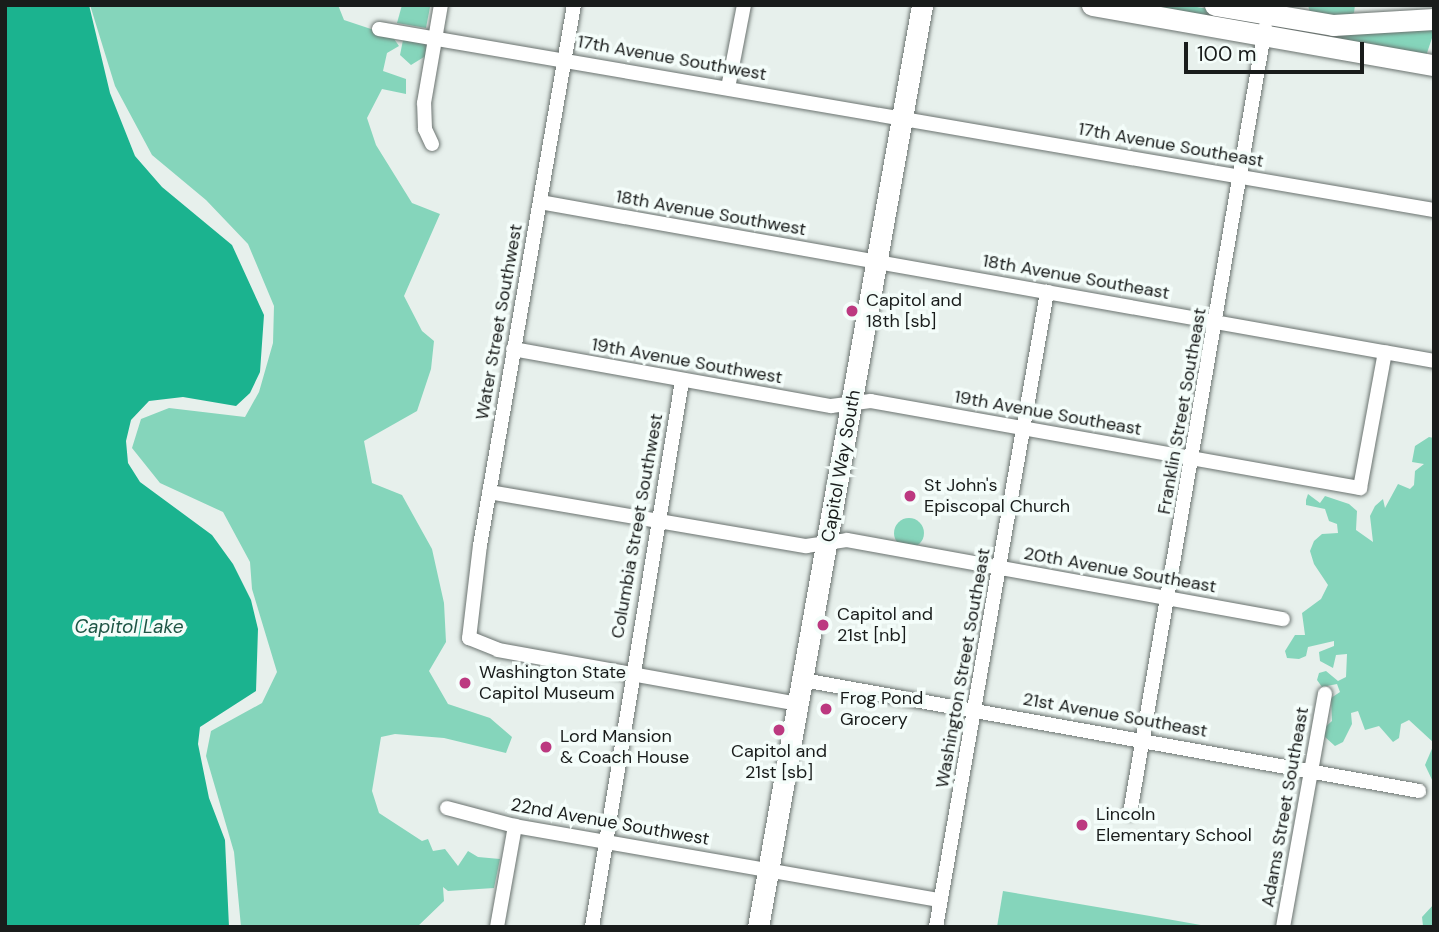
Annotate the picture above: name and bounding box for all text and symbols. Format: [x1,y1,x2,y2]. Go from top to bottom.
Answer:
scale bar [1187,28,1367,72]
street label: 17th Avenue Southwest [576,31,768,85]
text: 100 m [1197,40,1257,68]
street label: 17th Avenue Southeast [1077,118,1265,172]
street label: 18th Avenue Southwest [614,186,808,240]
street label: Water Street Southwest [471,222,527,422]
street label: 18th Avenue Southeast [981,250,1171,304]
place label: Capitol and 18th [sb] [866,290,962,332]
marker: Capitol and 18th [sb] [844,303,860,319]
street label: Franklin Street Southeast [1153,306,1211,516]
street label: 19th Avenue Southwest [590,334,784,388]
street label: 19th Avenue Southeast [953,386,1143,440]
street label: Capitol Way South [817,388,865,544]
street label: Columbia Street Southwest [607,412,667,640]
place label: St John's Episcopal Church [924,475,1070,518]
marker: St John's Episcopal Church [902,488,918,504]
street label: 20th Avenue Southeast [1022,542,1218,598]
street label: Washington Street Southeast [931,546,995,790]
place label: Capitol and 21st [nb] [837,604,933,646]
water label: Capitol Lake [74,616,184,638]
marker: Capitol and 21st [nb] [815,617,831,633]
place label: Washington State Capitol Museum [479,662,626,704]
marker: Washington State Capitol Museum [457,675,473,691]
place label: Frog Pond Grocery [840,688,923,730]
street label: 21st Avenue Southeast [1021,688,1209,742]
marker: Frog Pond Grocery [818,701,834,717]
street label: Adams Street Southeast [1257,705,1313,909]
marker: Capitol and 21st [sb] [771,722,787,738]
place label: Lord Mansion & Coach House [560,726,689,768]
marker: Lord Mansion & Coach House [538,739,554,755]
place label: Capitol and 21st [sb] [731,741,827,784]
street label: 22nd Avenue Southwest [509,794,711,850]
place label: Lincoln Elementary School [1096,804,1252,846]
marker: Lincoln Elementary School [1074,817,1090,833]

